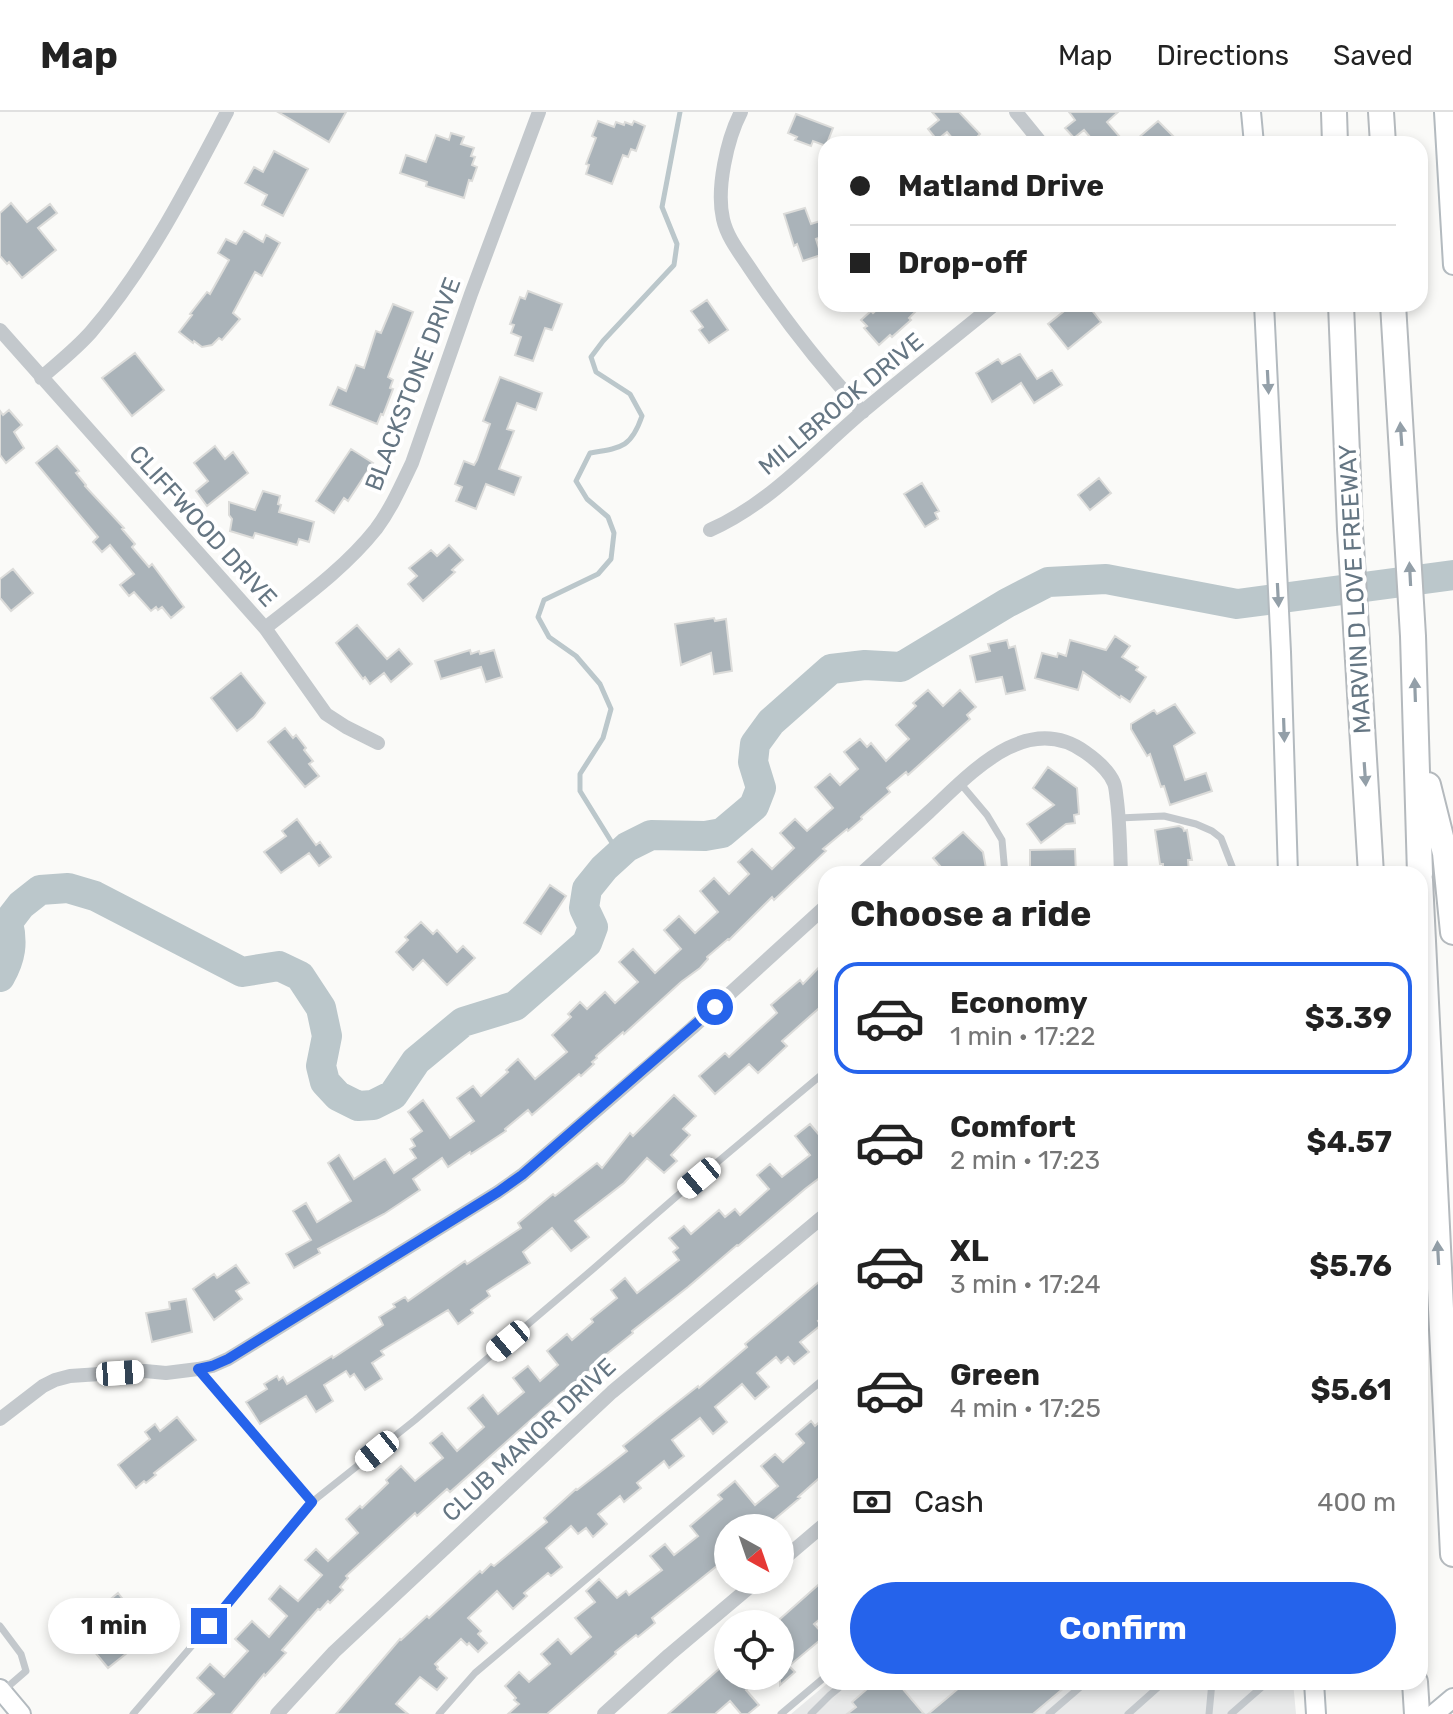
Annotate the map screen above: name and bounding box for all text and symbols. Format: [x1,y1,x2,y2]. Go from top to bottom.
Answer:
text: Map [40,32,118,78]
text: Map [1058,39,1112,72]
text: Directions [1156,39,1289,72]
text: Saved [1333,39,1413,72]
text: Matland Drive [898,168,1104,204]
text: Drop-off [898,245,1027,281]
street label: BLACKSTONE DRIVE [359,273,467,495]
street label: MILLBROOK DRIVE [753,327,929,481]
one-way arrow [1261,370,1274,395]
one-way arrow [1394,421,1407,446]
street label: CLIFFWOOD DRIVE [123,440,283,612]
street label: MARVIN D LOVE FREEWAY [1333,443,1377,735]
one-way arrow [1403,561,1416,586]
one-way arrow [1272,583,1285,608]
one-way arrow [1409,677,1422,702]
one-way arrow [1277,718,1290,743]
one-way arrow [1359,762,1372,787]
text: Choose a ride [850,892,1091,935]
icon: car [854,982,926,1054]
text: Economy [950,985,1088,1021]
route start [697,989,733,1025]
text: $3.39 [1305,1000,1392,1036]
text: 1 min · 17:22 [950,1021,1096,1052]
icon: car [854,1106,926,1178]
text: Comfort [950,1109,1076,1145]
text: $4.57 [1307,1124,1392,1160]
text: 2 min · 17:23 [950,1145,1100,1176]
car [673,1153,725,1203]
icon: car [854,1230,926,1302]
text: XL [950,1233,989,1269]
one-way arrow [1431,1240,1444,1265]
text: $5.76 [1309,1248,1392,1284]
text: 3 min · 17:24 [950,1269,1101,1300]
car [482,1316,534,1366]
street label: CLUB MANOR DRIVE [437,1353,621,1527]
icon: car [854,1354,926,1426]
text: Green [950,1357,1040,1393]
car [95,1359,145,1387]
text: $5.61 [1311,1372,1392,1408]
text: 4 min · 17:25 [950,1393,1101,1424]
car [351,1427,403,1475]
icon: cash [850,1480,894,1524]
text: Cash [914,1484,984,1520]
text: 400 m [1317,1487,1396,1518]
north arrow [714,1514,794,1594]
map controls [714,1514,794,1690]
button: Confirm [850,1582,1396,1674]
callout: 1 min [49,1598,181,1654]
route end [191,1608,227,1644]
text: 1 min [81,1610,147,1641]
button: locate [714,1610,794,1690]

